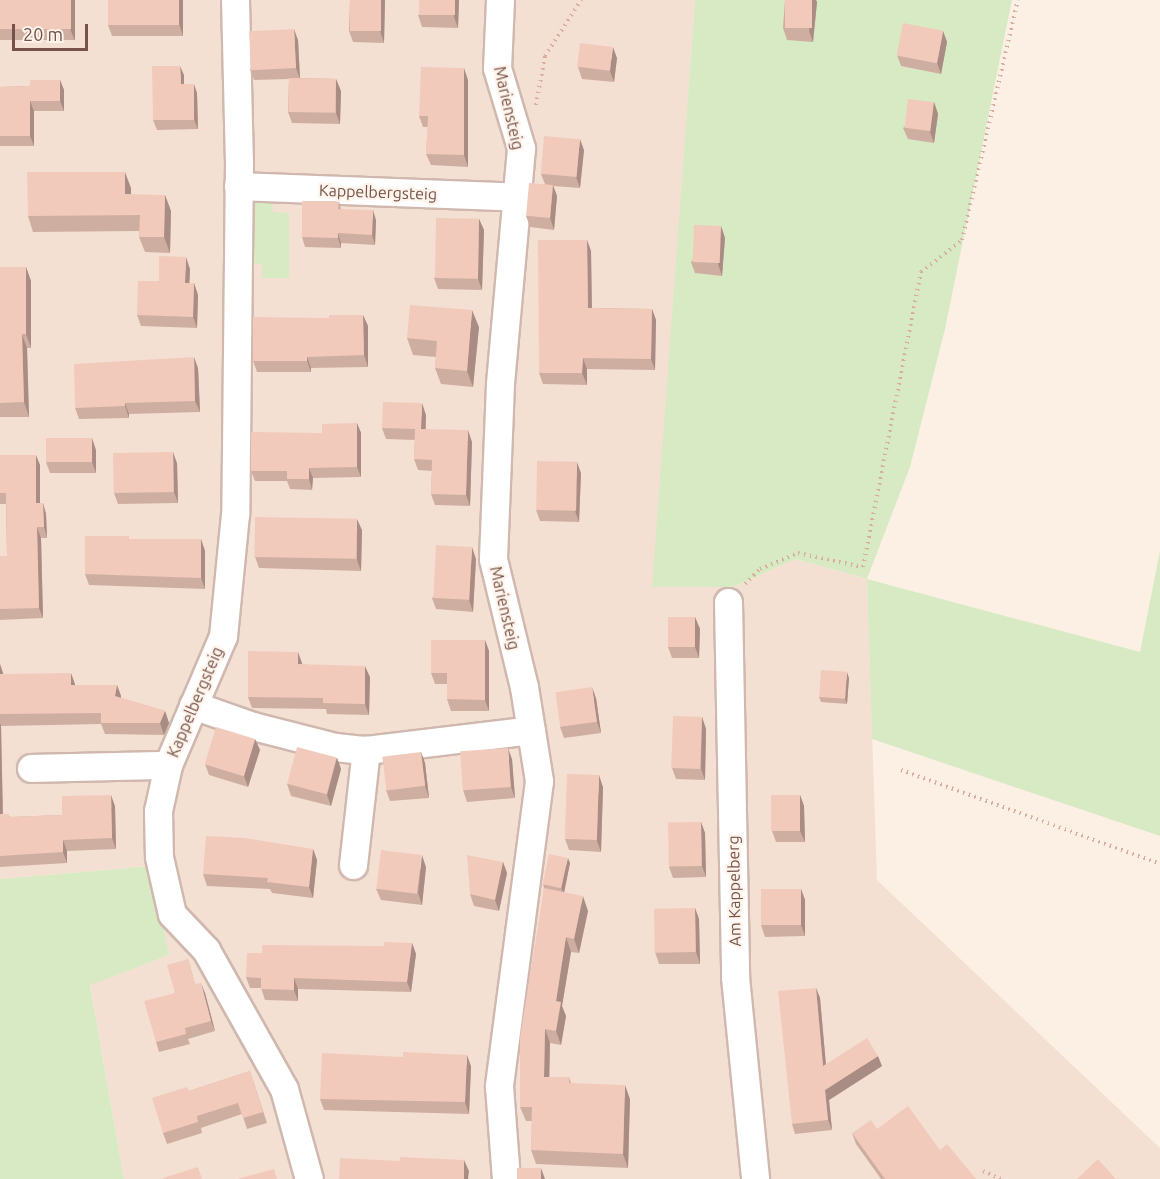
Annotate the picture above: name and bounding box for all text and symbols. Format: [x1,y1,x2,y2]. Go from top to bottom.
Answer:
scale bar [15,12,92,50]
text: 20 m [23,24,63,44]
street label: Mariensteig [490,64,528,152]
street label: Kappelbergsteig [319,180,437,204]
street label: Mariensteig [486,564,524,652]
street label: Kappelbergsteig [163,644,227,760]
street label: Am Kappelberg [723,835,745,947]

